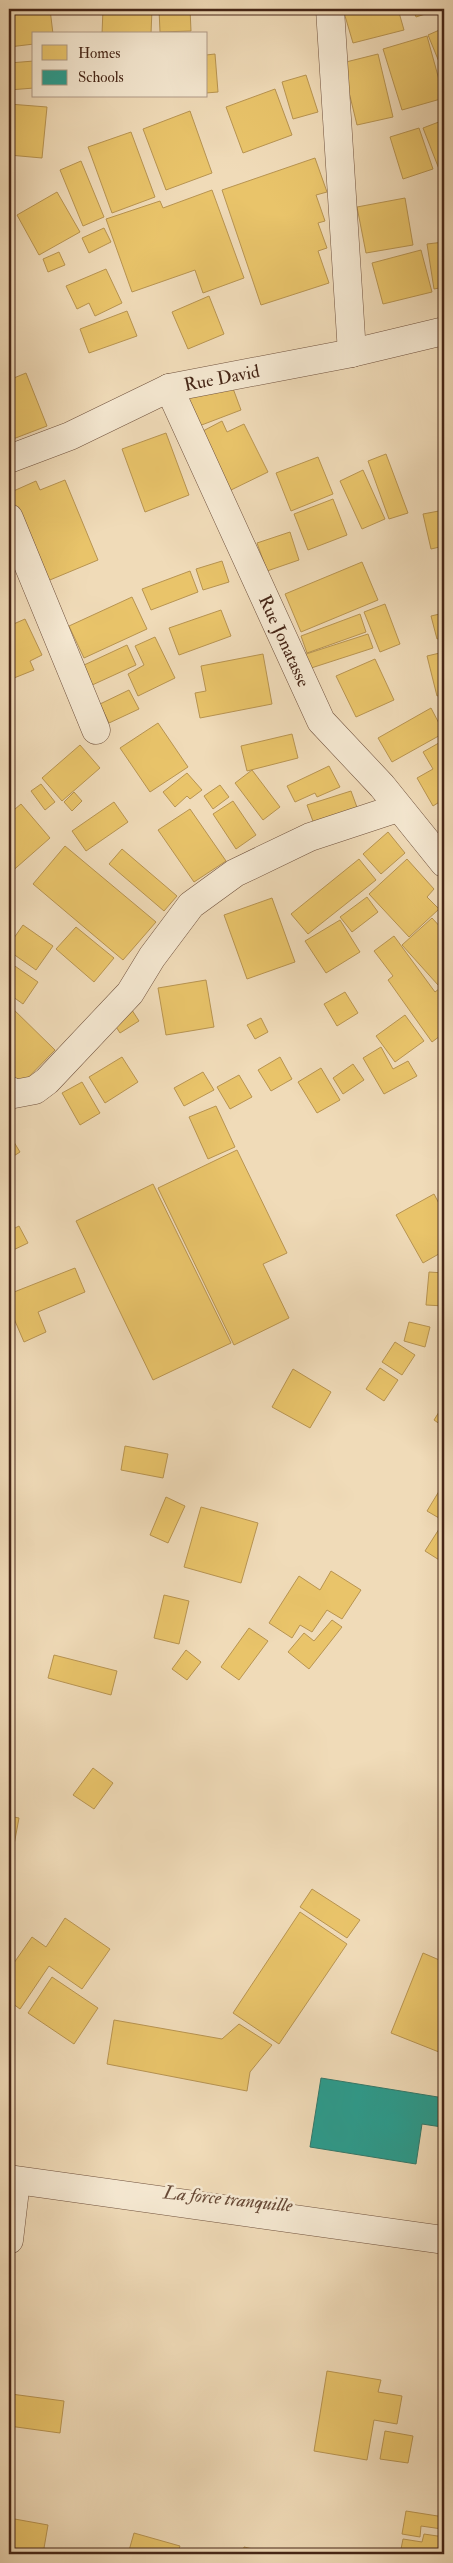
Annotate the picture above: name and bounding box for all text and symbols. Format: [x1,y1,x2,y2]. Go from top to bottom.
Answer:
legend [32,32,208,98]
text: Homes [78,44,120,63]
text: Schools [78,68,124,87]
street label: Rue David [182,360,262,397]
street label: Rue Jonatasse [253,591,315,691]
water label: La force tranquille [161,2180,294,2218]

